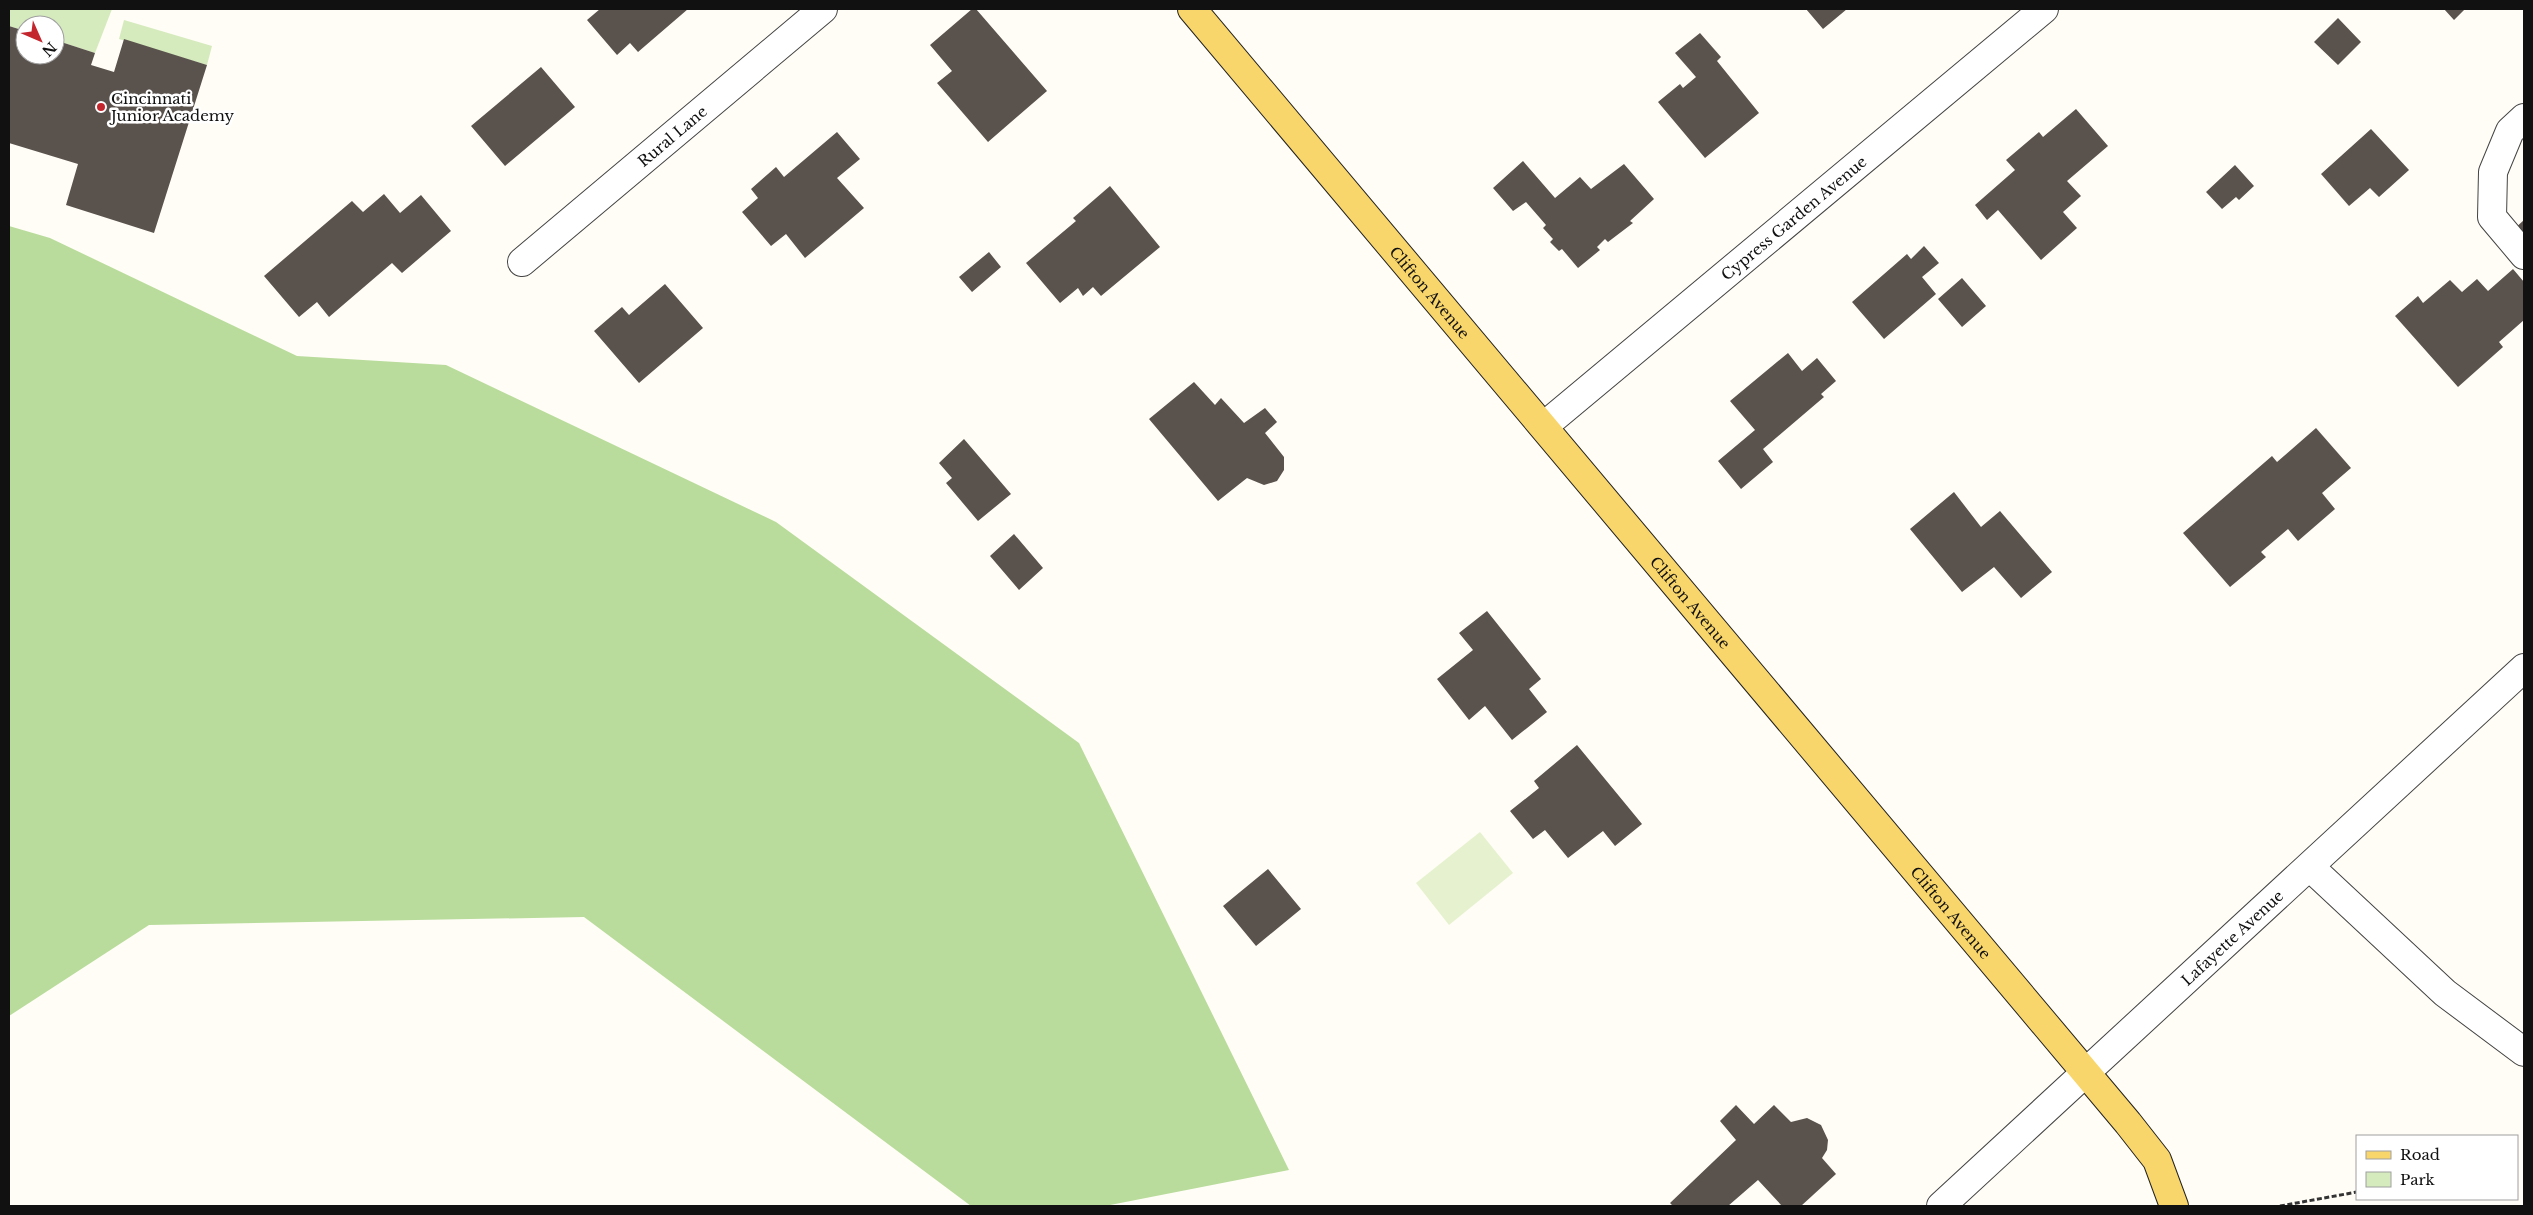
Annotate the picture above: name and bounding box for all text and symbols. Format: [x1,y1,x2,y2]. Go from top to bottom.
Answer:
north arrow [15,15,65,65]
text: N [38,38,60,60]
place label: Cincinnati Junior Academy [109,89,235,125]
marker: Cincinnati Junior Academy [95,101,107,113]
street label: Rural Lane [633,101,711,170]
street label: Cypress Garden Avenue [1717,152,1870,284]
street label: Clifton Avenue [1386,242,1474,342]
street label: Clifton Avenue [1646,552,1735,652]
street label: Clifton Avenue [1907,862,1995,963]
street label: Lafayette Avenue [2177,886,2287,989]
legend [2356,1135,2518,1200]
text: Road [2400,1145,2440,1164]
text: Park [2400,1170,2436,1189]

